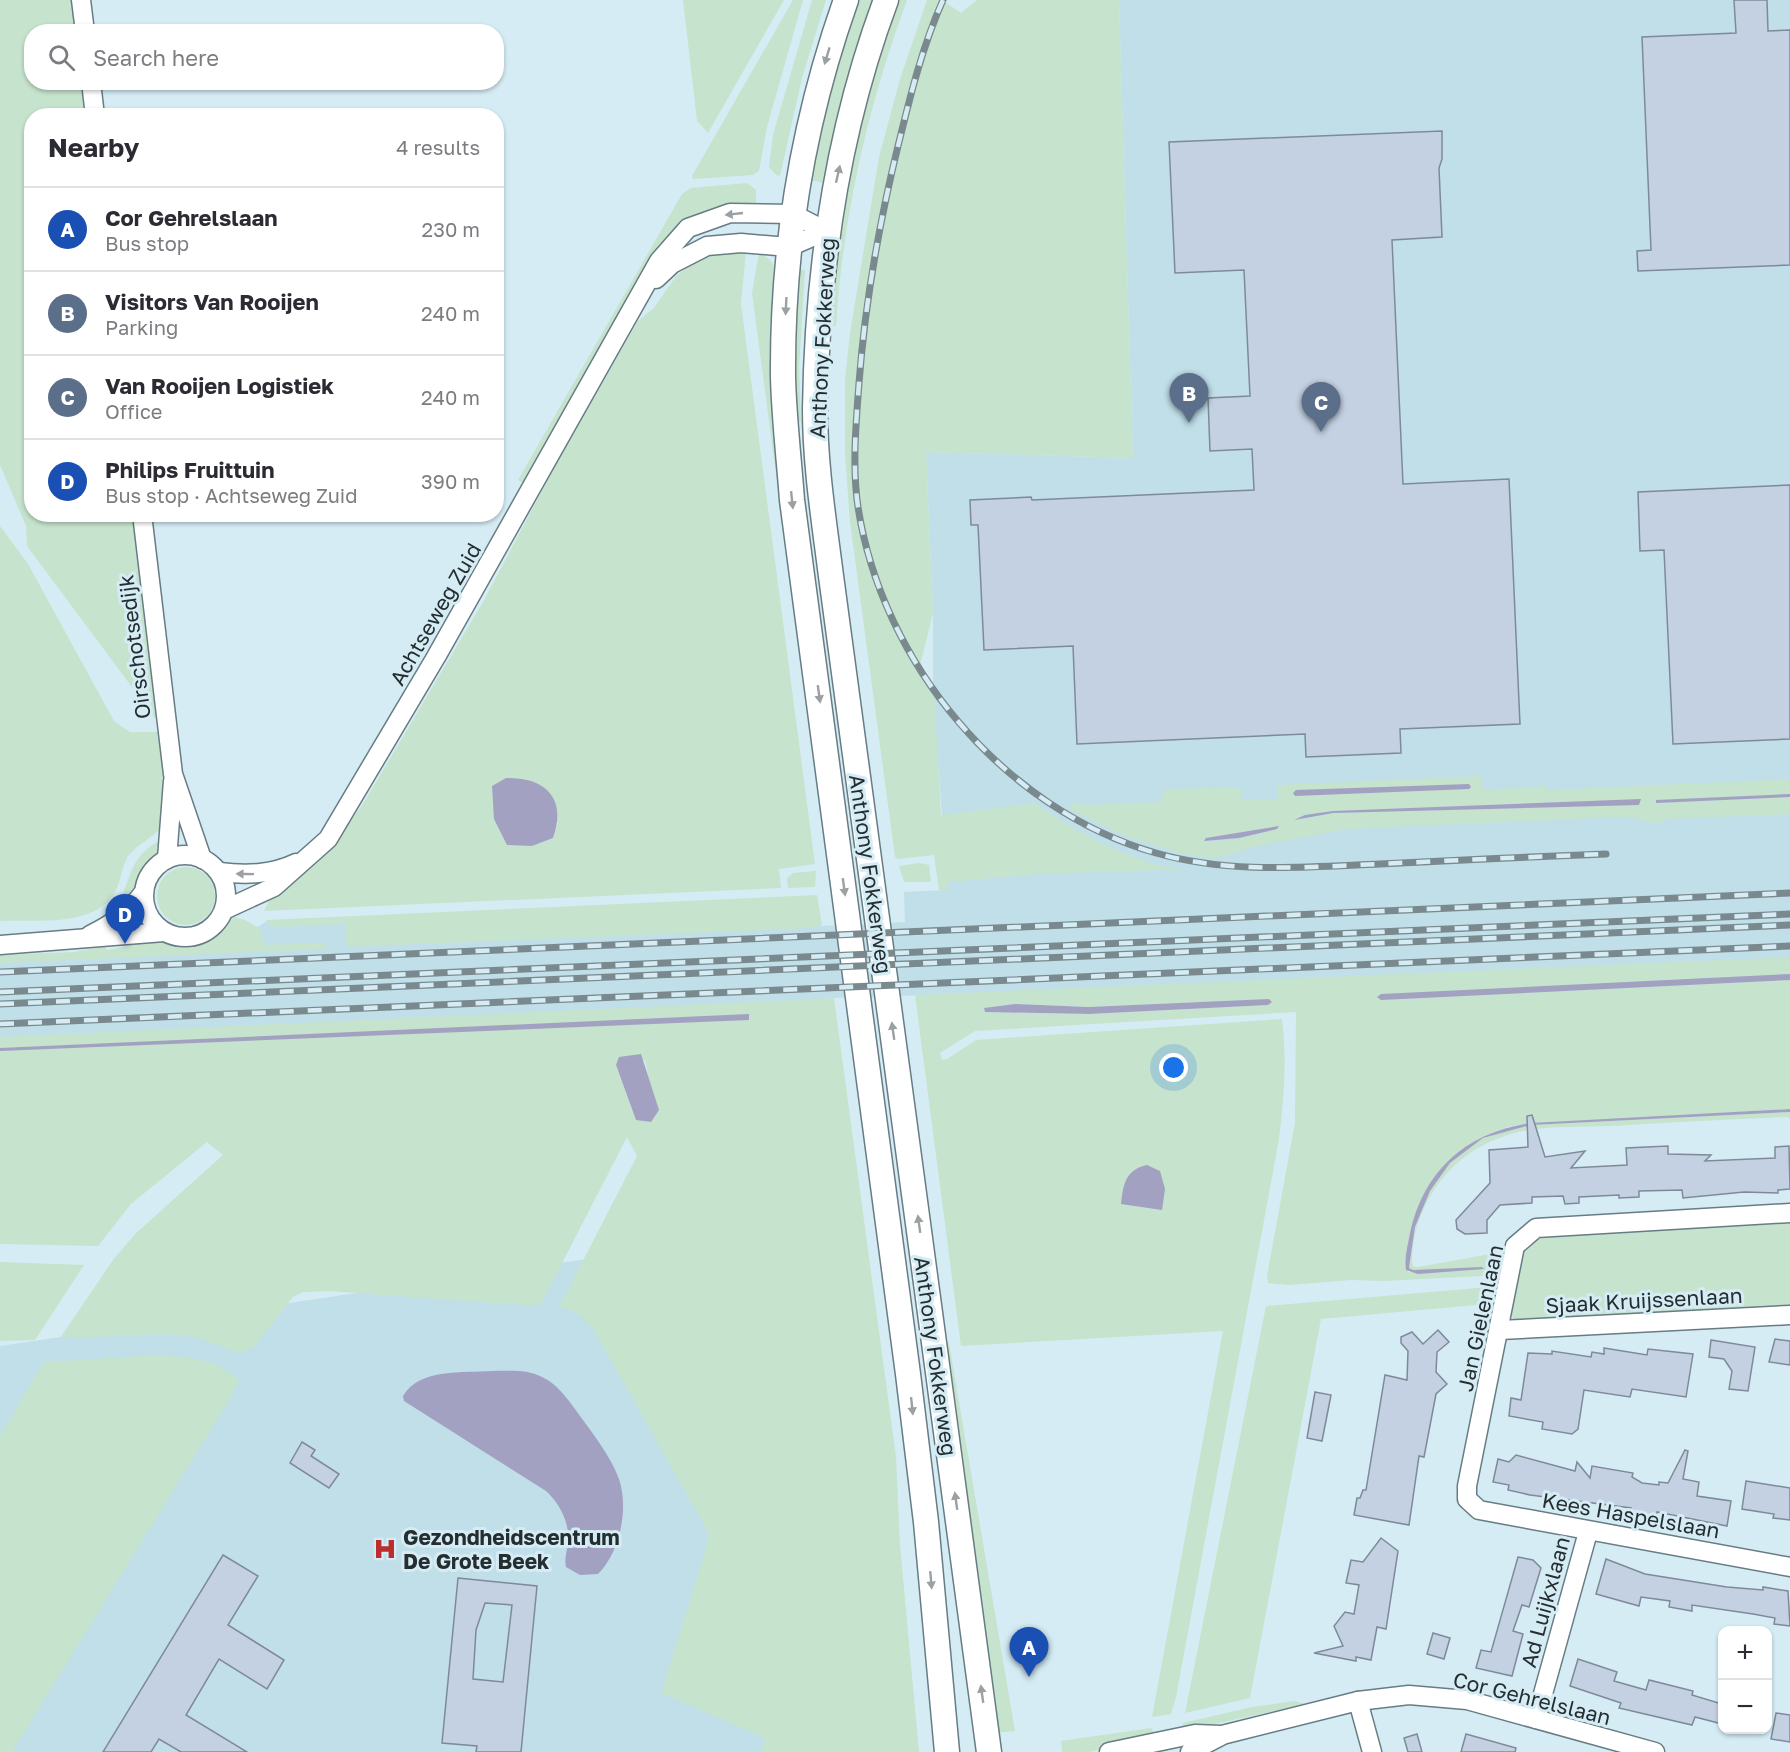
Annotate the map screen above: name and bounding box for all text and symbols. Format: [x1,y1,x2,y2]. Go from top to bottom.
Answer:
search box [24,24,504,90]
icon: search [45,41,78,74]
text: Search here [93,44,219,71]
one-way arrow [822,47,831,65]
text: Nearby [48,132,139,163]
text: 4 results [396,135,480,159]
one-way arrow [833,165,843,183]
text: Cor Gehrelslaan [105,204,277,231]
one-way arrow [725,209,744,219]
text: A [60,217,75,241]
text: 230 m [422,217,480,241]
text: Bus stop [105,231,189,255]
street label: Anthony Fokkerweg [804,237,840,439]
text: Visitors Van Rooijen [105,288,319,315]
one-way arrow [782,296,791,315]
text: B [60,301,75,325]
text: 240 m [421,301,480,325]
text: Parking [105,315,178,339]
text: Van Rooijen Logistiek [105,372,334,399]
pin: B [1170,374,1208,423]
pin: C [1302,382,1340,432]
text: C [60,385,75,409]
text: 240 m [421,385,480,409]
text: Office [105,399,162,423]
text: Philips Fruittuin [105,456,274,483]
text: D [60,469,75,493]
text: 390 m [421,469,480,493]
text: Bus stop · Achtseweg Zuid [105,483,357,507]
one-way arrow [788,491,797,510]
street label: Achtseweg Zuid [384,538,486,690]
street label: Oirschotsedijk [112,573,156,721]
one-way arrow [814,684,823,703]
street label: Anthony Fokkerweg [844,773,898,975]
one-way arrow [236,869,255,879]
one-way arrow [840,878,849,897]
pin: D [106,894,144,944]
one-way arrow [888,1021,898,1040]
your location [1159,1053,1188,1082]
one-way arrow [914,1215,924,1234]
street label: Jan Gielenlaan [1452,1242,1508,1394]
street label: Anthony Fokkerweg [909,1255,963,1457]
street label: Sjaak Kruijssenlaan [1545,1282,1743,1318]
one-way arrow [907,1396,917,1415]
street label: Kees Haspelslaan [1540,1487,1722,1543]
one-way arrow [951,1491,960,1510]
place label: Gezondheidscentrum De Grote Beek [403,1524,620,1574]
street label: Ad Luijkxlaan [1515,1534,1575,1670]
hospital icon: Gezondheidscentrum De Grote Beek [372,1536,398,1562]
one-way arrow [926,1571,936,1590]
map controls [1718,1626,1772,1734]
button: + [1718,1626,1772,1680]
pin: A [1010,1628,1048,1677]
street label: Cor Gehrelslaan [1450,1666,1614,1730]
button: − [1718,1680,1772,1734]
one-way arrow [977,1684,986,1703]

